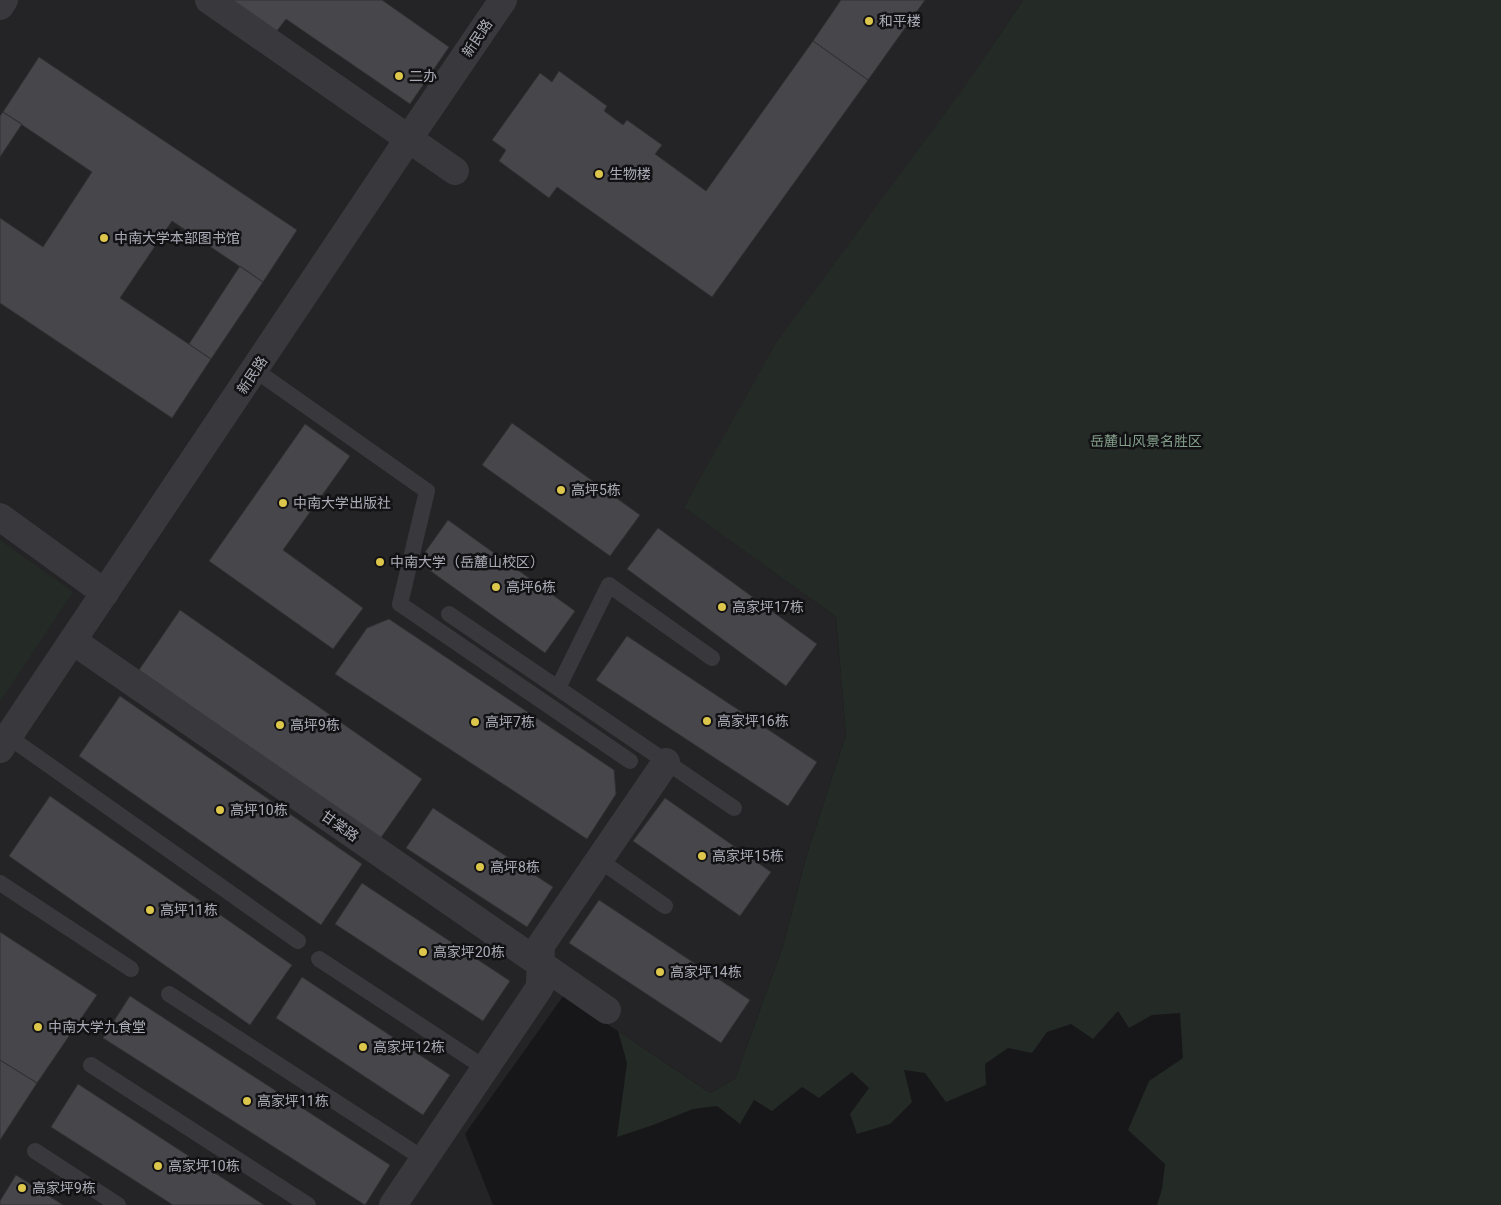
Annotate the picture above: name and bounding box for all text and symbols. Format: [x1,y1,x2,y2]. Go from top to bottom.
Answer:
place label: 和平楼 [879,13,921,29]
marker: 和平楼 [863,15,875,27]
street label: 新民路 [459,16,495,60]
place label: 二办 [409,68,437,84]
marker: 二办 [393,70,405,82]
place label: 生物楼 [609,166,651,182]
marker: 生物楼 [593,168,605,180]
place label: 中南大学本部图书馆 [114,230,240,246]
marker: 中南大学本部图书馆 [98,232,110,244]
street label: 新民路 [234,353,270,397]
park label: 岳麓山风景名胜区 [1090,433,1202,449]
place label: 高坪5栋 [571,482,621,498]
marker: 高坪5栋 [555,484,567,496]
place label: 中南大学出版社 [293,495,391,511]
marker: 中南大学出版社 [277,497,289,509]
place label: 中南大学（岳麓山校区） [390,554,544,570]
marker: 中南大学（岳麓山校区） [374,556,386,568]
place label: 高坪6栋 [506,579,556,595]
marker: 高坪6栋 [490,581,502,593]
place label: 高家坪17栋 [732,599,804,615]
marker: 高家坪17栋 [716,601,728,613]
place label: 高家坪16栋 [717,713,789,729]
place label: 高坪7栋 [485,714,535,730]
marker: 高家坪16栋 [701,715,713,727]
marker: 高坪7栋 [469,716,481,728]
place label: 高坪9栋 [290,717,340,733]
marker: 高坪9栋 [274,719,286,731]
place label: 高坪10栋 [230,802,288,818]
marker: 高坪10栋 [214,804,226,816]
street label: 甘棠路 [318,807,362,845]
place label: 高家坪15栋 [712,848,784,864]
marker: 高家坪15栋 [696,850,708,862]
place label: 高坪8栋 [490,859,540,875]
marker: 高坪8栋 [474,861,486,873]
place label: 高坪11栋 [160,902,218,918]
marker: 高坪11栋 [144,904,156,916]
place label: 高家坪20栋 [433,944,505,960]
marker: 高家坪20栋 [417,946,429,958]
place label: 高家坪14栋 [670,964,742,980]
marker: 高家坪14栋 [654,966,666,978]
place label: 中南大学九食堂 [48,1019,146,1035]
marker: 中南大学九食堂 [32,1021,44,1033]
place label: 高家坪12栋 [373,1039,445,1055]
marker: 高家坪12栋 [357,1041,369,1053]
place label: 高家坪11栋 [257,1093,329,1109]
marker: 高家坪11栋 [241,1095,253,1107]
place label: 高家坪10栋 [168,1158,240,1174]
marker: 高家坪10栋 [152,1160,164,1172]
place label: 高家坪9栋 [32,1180,96,1196]
marker: 高家坪9栋 [16,1182,28,1194]

